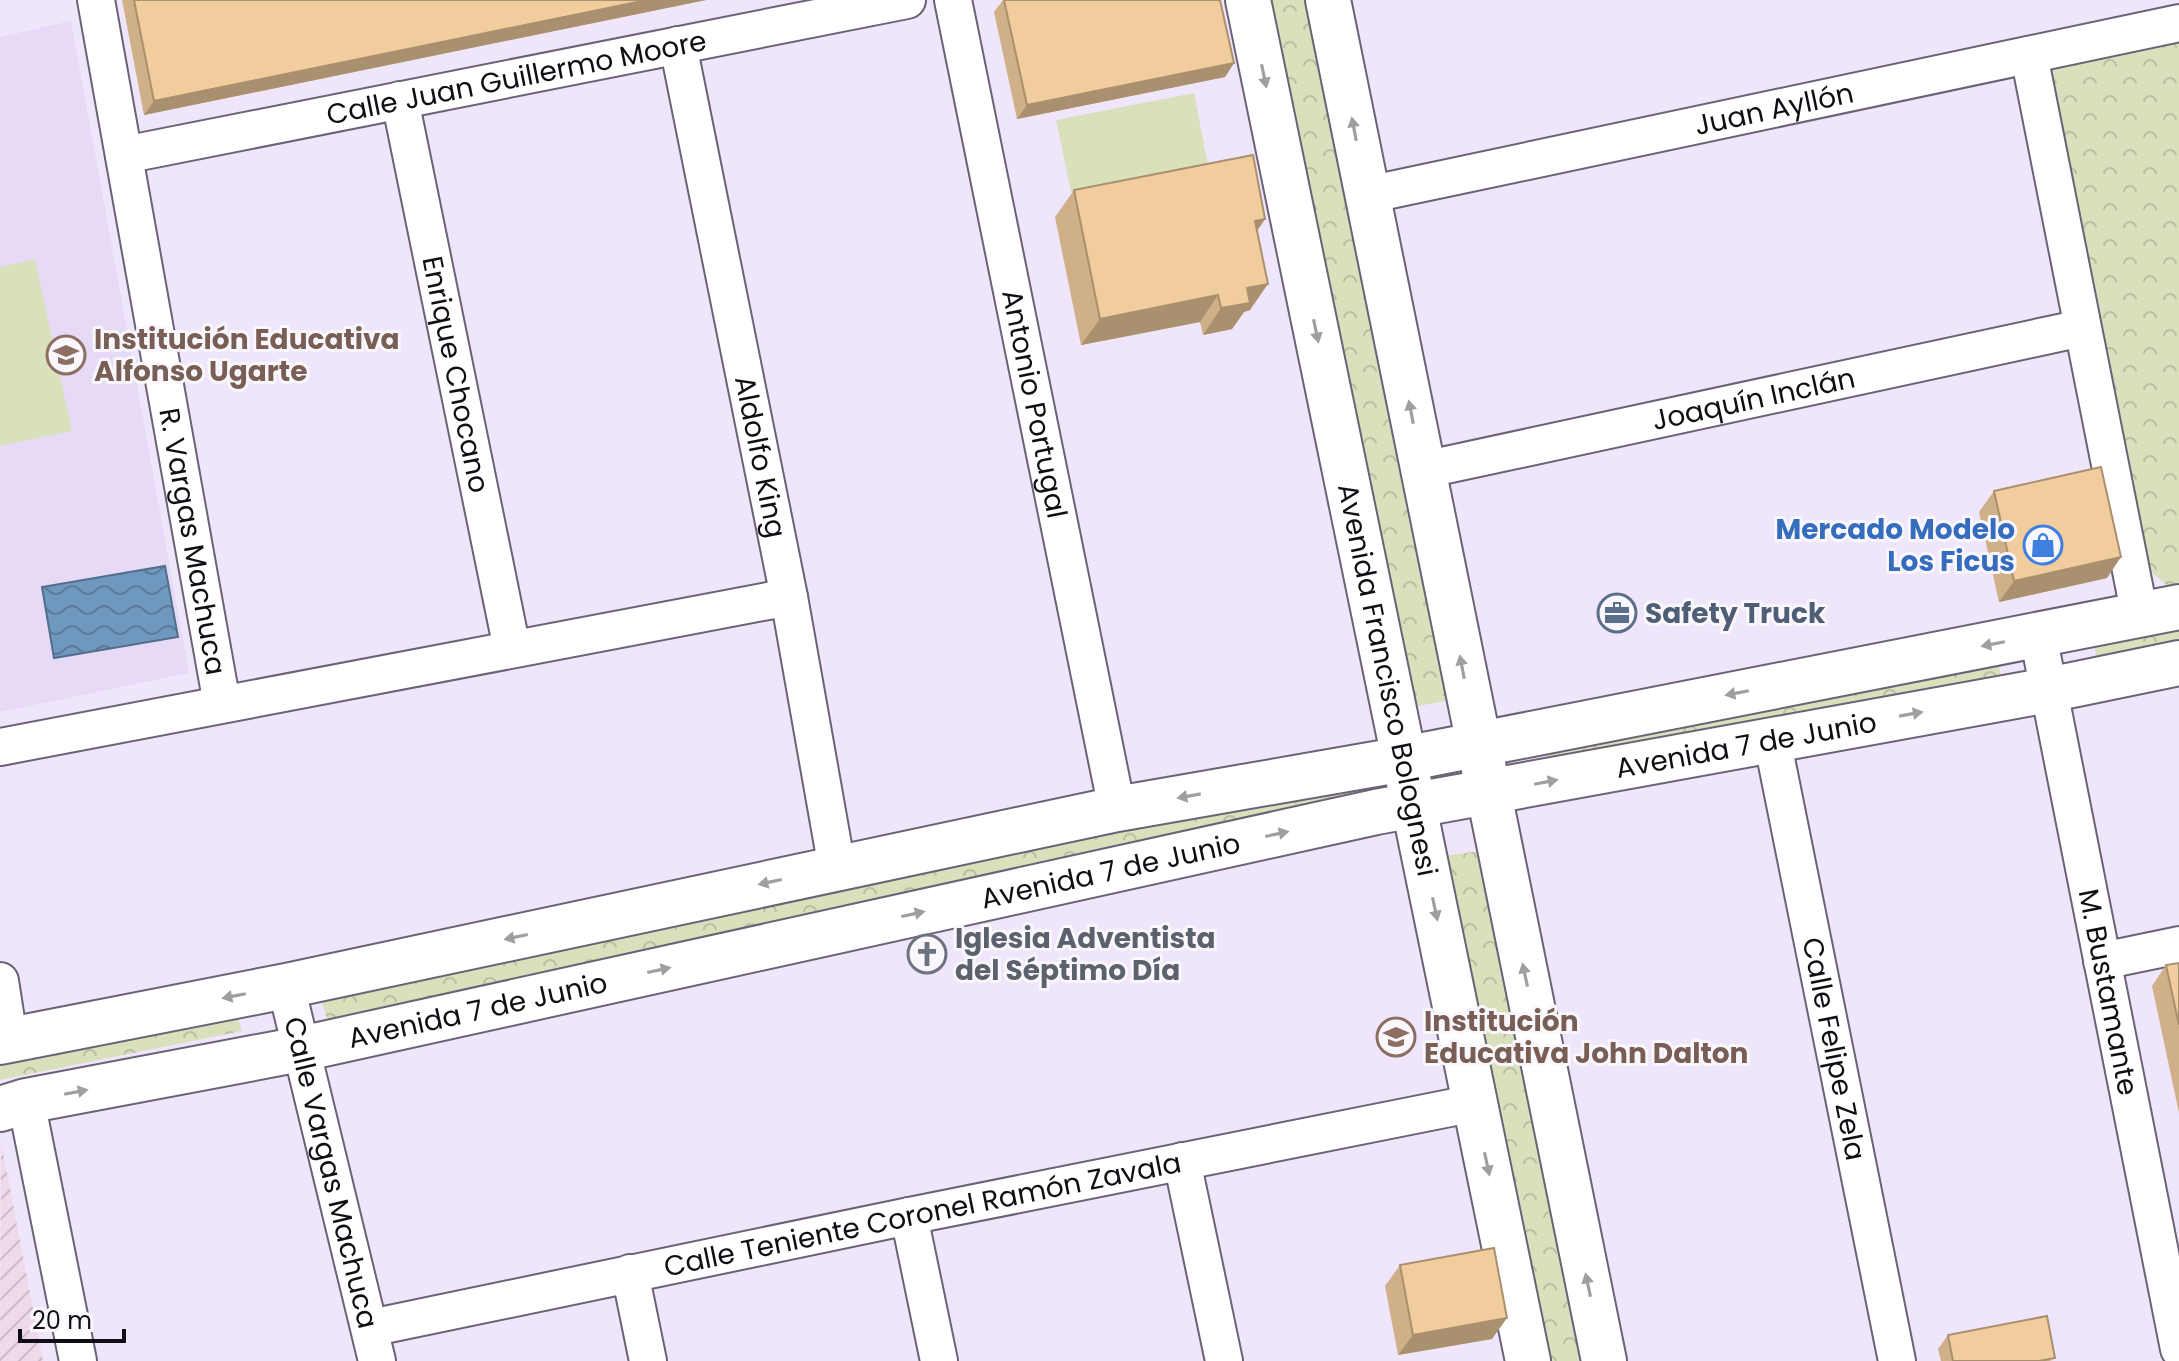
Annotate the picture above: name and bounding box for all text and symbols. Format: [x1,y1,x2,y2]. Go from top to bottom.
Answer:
street label: Calle Juan Guillermo Moore [323,21,710,134]
one-way arrow [1258,64,1271,89]
street label: Juan Ayllón [1691,73,1857,145]
one-way arrow [1347,117,1360,142]
street label: Enrique Chocano [412,253,499,496]
street label: Antonio Portugal [992,286,1077,522]
one-way arrow [1310,319,1323,344]
place label: Institución Educativa Alfonso Ugarte [94,320,400,391]
school or university icon: Institución Educativa Alfonso Ugarte [45,334,87,376]
street label: Joaquín Inclán [1649,358,1859,440]
street label: Aldolfo King [725,372,796,541]
one-way arrow [1404,399,1417,424]
street label: R. Vargas Machuca [149,405,235,678]
street label: Avenida Francisco Bolognesi [1328,480,1447,880]
place label: Mercado Modelo Los Ficus [1775,510,2015,581]
shop icon: Mercado Modelo Los Ficus [2022,524,2064,566]
office icon: Safety Truck [1596,592,1638,634]
place label: Safety Truck [1645,594,1826,633]
one-way arrow [1980,638,2005,651]
one-way arrow [1456,654,1468,679]
one-way arrow [1725,688,1750,700]
street label: Avenida 7 de Junio [1613,703,1880,788]
one-way arrow [1899,707,1924,720]
one-way arrow [1533,776,1558,788]
one-way arrow [1176,791,1201,803]
street label: Avenida 7 de Junio [977,824,1244,919]
one-way arrow [1264,827,1289,840]
one-way arrow [757,876,782,889]
street label: M. Bustamante [2069,886,2147,1099]
one-way arrow [1429,897,1442,922]
one-way arrow [901,907,926,920]
place label: Iglesia Adventista del Séptimo Día [955,919,1216,990]
one-way arrow [503,931,528,944]
church icon: Iglesia Adventista del Séptimo Día [906,933,948,975]
street label: Calle Felipe Zela [1792,934,1875,1164]
one-way arrow [1518,962,1531,987]
street label: Avenida 7 de Junio [345,963,611,1058]
one-way arrow [647,963,672,976]
one-way arrow [221,990,246,1002]
place label: Institución Educativa John Dalton [1424,1002,1749,1073]
street label: Calle Vargas Machuca [274,1013,387,1332]
school or university icon: Institución Educativa John Dalton [1375,1016,1417,1058]
one-way arrow [64,1085,89,1097]
street label: Calle Teniente Coronel Ramón Zavala [660,1143,1185,1286]
one-way arrow [1481,1152,1494,1177]
one-way arrow [1581,1272,1594,1297]
scale bar [20,1293,124,1343]
text: 20 m [32,1304,92,1337]

